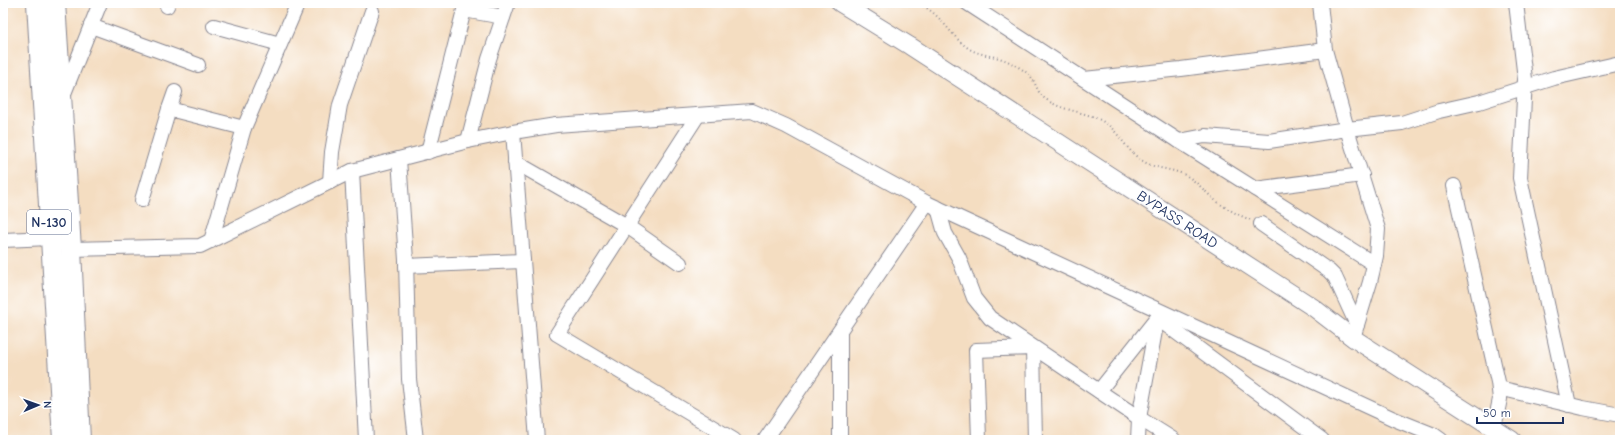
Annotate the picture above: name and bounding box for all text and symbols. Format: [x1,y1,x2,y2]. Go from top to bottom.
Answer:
street label: BYPASS ROAD [1134,187,1221,252]
road number: N-130 [27,210,71,234]
north arrow [18,385,58,425]
scale bar [1477,399,1563,425]
text: N [41,401,54,408]
text: 50 m [1483,406,1511,420]

